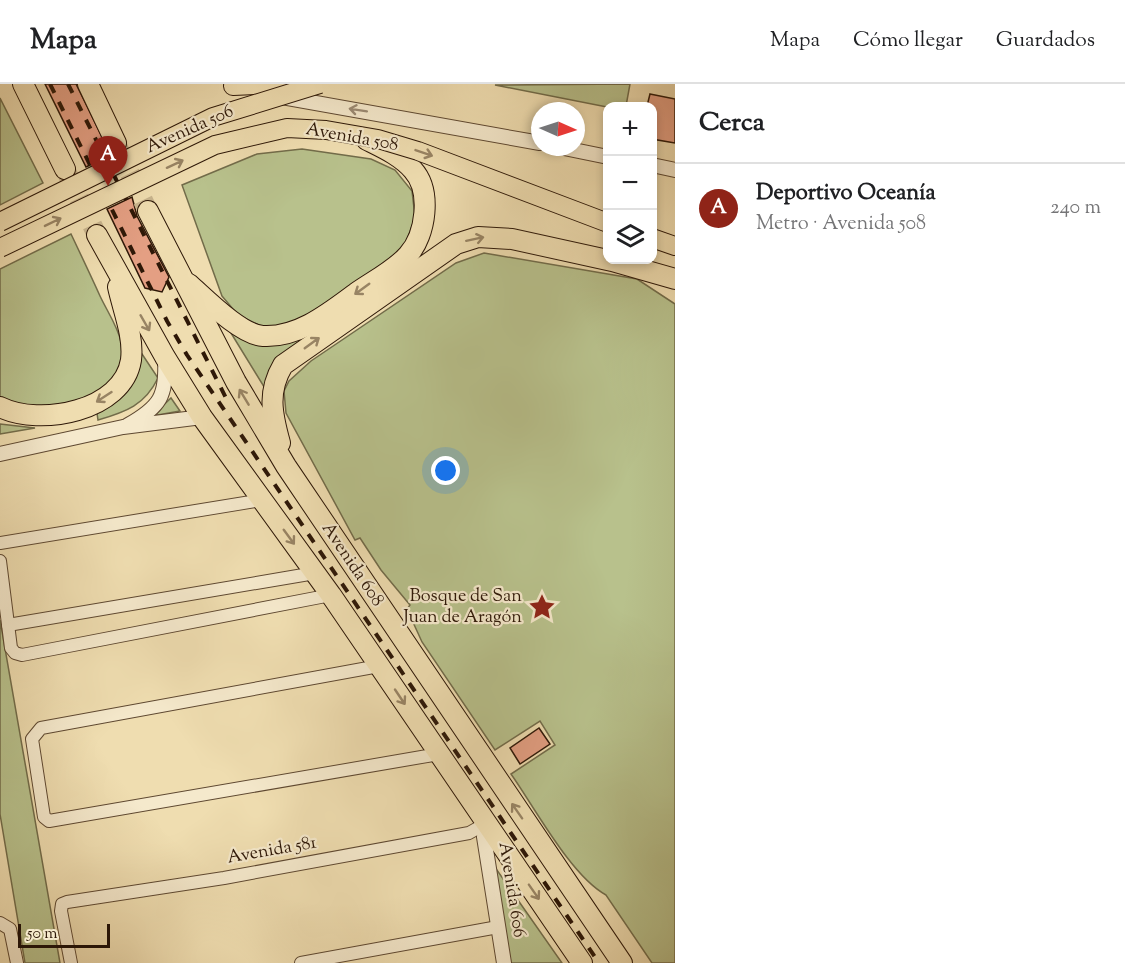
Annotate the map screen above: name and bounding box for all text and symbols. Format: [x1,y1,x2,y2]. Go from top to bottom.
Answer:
text: Mapa [30,21,97,61]
text: Mapa [770,26,820,56]
text: Cómo llegar [853,26,963,56]
text: Guardados [996,26,1095,56]
street label: Avenida 506 [142,99,238,161]
north arrow [531,102,585,156]
map controls [603,102,657,264]
button: + [603,102,657,156]
one-way arrow [349,105,369,116]
text: Cerca [699,105,765,142]
street label: Avenida 508 [304,117,400,159]
pin: A [88,136,128,186]
one-way arrow [414,148,432,159]
button: − [603,156,657,210]
one-way arrow [165,158,183,170]
text: Deportivo Oceanía [756,178,936,210]
text: A [710,194,727,223]
text: 240 m [1050,194,1101,223]
button: layers [603,210,657,264]
text: Metro · Avenida 508 [756,210,926,239]
one-way arrow [43,216,61,228]
one-way arrow [465,233,485,244]
one-way arrow [354,283,370,295]
one-way arrow [140,313,151,331]
one-way arrow [304,337,320,350]
one-way arrow [238,389,250,406]
one-way arrow [96,391,113,404]
your location [431,456,460,485]
street label: Avenida 608 [314,518,390,612]
one-way arrow [283,528,295,544]
place label: Bosque de San Juan de Aragón [402,584,522,631]
place icon: Bosque de San Juan de Aragón [527,592,557,622]
one-way arrow [394,688,406,704]
one-way arrow [511,803,523,820]
street label: Avenida 581 [225,830,319,872]
street label: Avenida 606 [491,840,531,940]
one-way arrow [528,884,540,900]
scale bar [18,921,110,948]
text: 50 m [27,923,58,946]

